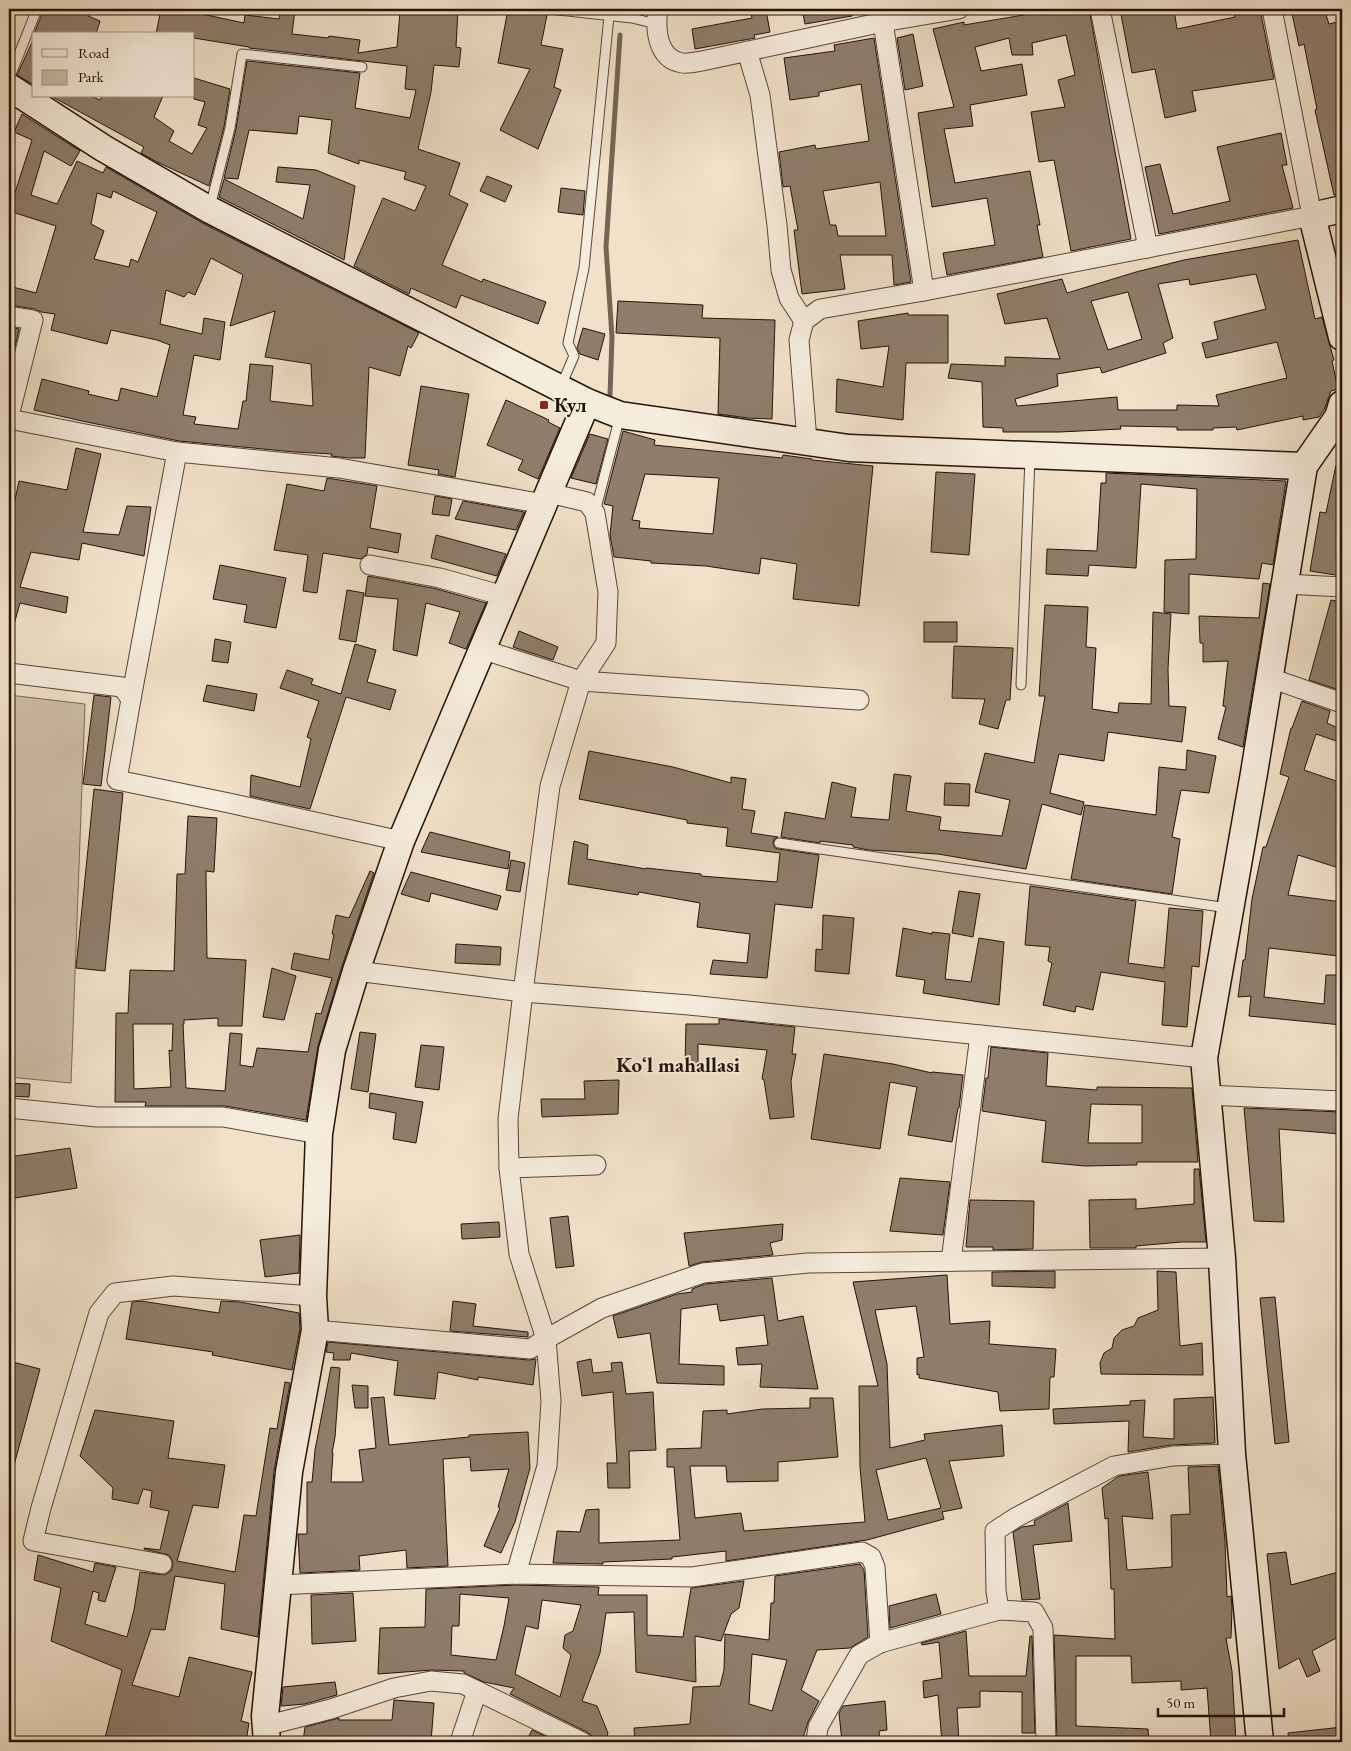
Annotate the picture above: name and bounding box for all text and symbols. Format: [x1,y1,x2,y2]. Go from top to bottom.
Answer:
legend [32,32,195,98]
text: Road [78,43,110,62]
text: Park [78,67,105,86]
place label: Кул [554,392,587,418]
marker: Кул [538,399,550,411]
district label: Koʻl mahallasi [616,1051,740,1078]
scale bar [1158,1686,1285,1718]
text: 50 m [1166,1693,1195,1712]

